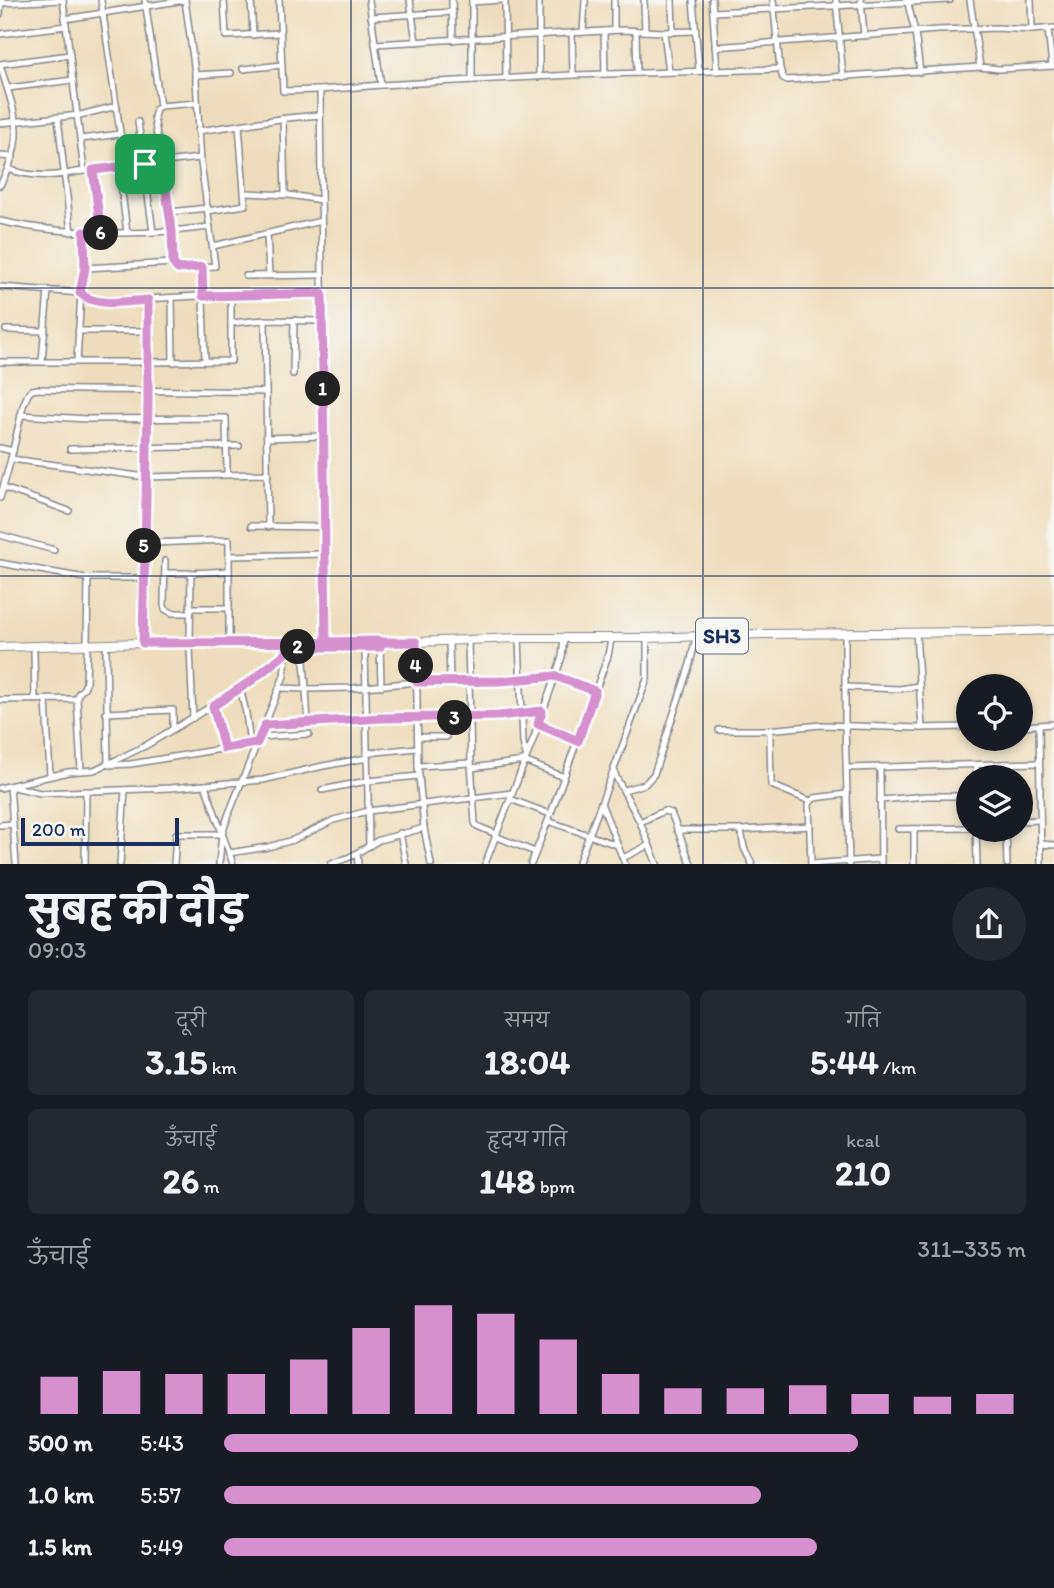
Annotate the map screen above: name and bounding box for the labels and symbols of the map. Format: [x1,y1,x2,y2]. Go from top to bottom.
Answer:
pin [115,134,175,194]
pin: 6 [84,216,119,250]
pin: 1 [306,372,340,406]
pin: 5 [127,528,162,564]
road number: SH3 [696,618,748,654]
pin: 2 [280,630,316,664]
pin: 4 [398,648,434,684]
pin: 3 [438,700,472,736]
scale bar [21,814,178,846]

